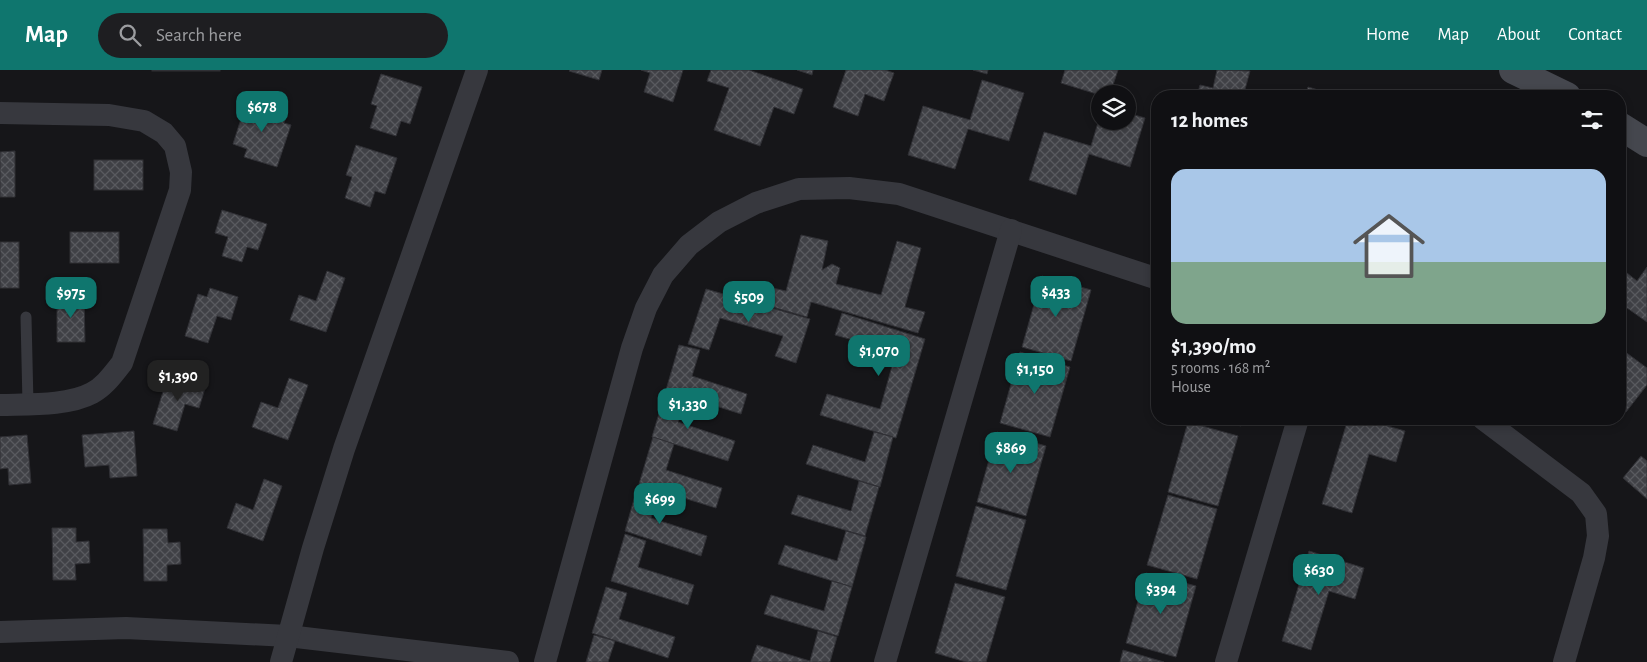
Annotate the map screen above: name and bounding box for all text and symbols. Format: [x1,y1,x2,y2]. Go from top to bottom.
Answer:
search box [98,13,448,58]
icon: search [116,21,144,49]
text: Map [25,23,68,47]
text: Search here [156,26,242,45]
text: Home [1366,26,1409,44]
text: Map [1437,26,1469,44]
text: About [1497,26,1540,44]
text: Contact [1568,26,1622,44]
map controls [1091,85,1136,130]
button: layers [1091,85,1136,130]
pin: $678 [232,90,292,133]
text: $678 [247,99,277,115]
icon: filters [1578,106,1606,134]
text: 12 homes [1171,110,1248,131]
icon: home [1344,201,1434,291]
pin: $975 [41,276,101,319]
pin: $433 [1026,276,1086,318]
pin: $509 [719,280,779,323]
text: $433 [1041,284,1071,300]
text: $975 [57,285,85,301]
text: $509 [734,289,764,305]
pin: $1,070 [838,334,920,377]
text: $1,390/mo [1171,336,1256,357]
text: $1,070 [859,343,899,359]
pin: $1,150 [994,352,1076,395]
pin: $1,390 [137,360,219,402]
text: 5 rooms · 168 m² [1171,360,1270,376]
text: $1,150 [1016,361,1054,377]
text: $1,390 [158,368,198,384]
text: House [1171,379,1211,395]
pin: $1,330 [647,388,729,430]
text: $1,330 [669,396,707,412]
pin: $869 [981,432,1041,474]
text: $869 [996,440,1026,456]
pin: $699 [630,482,690,525]
text: $699 [645,491,675,507]
pin: $630 [1289,554,1349,596]
text: $630 [1304,562,1334,578]
pin: $394 [1131,572,1191,615]
text: $394 [1146,581,1176,597]

